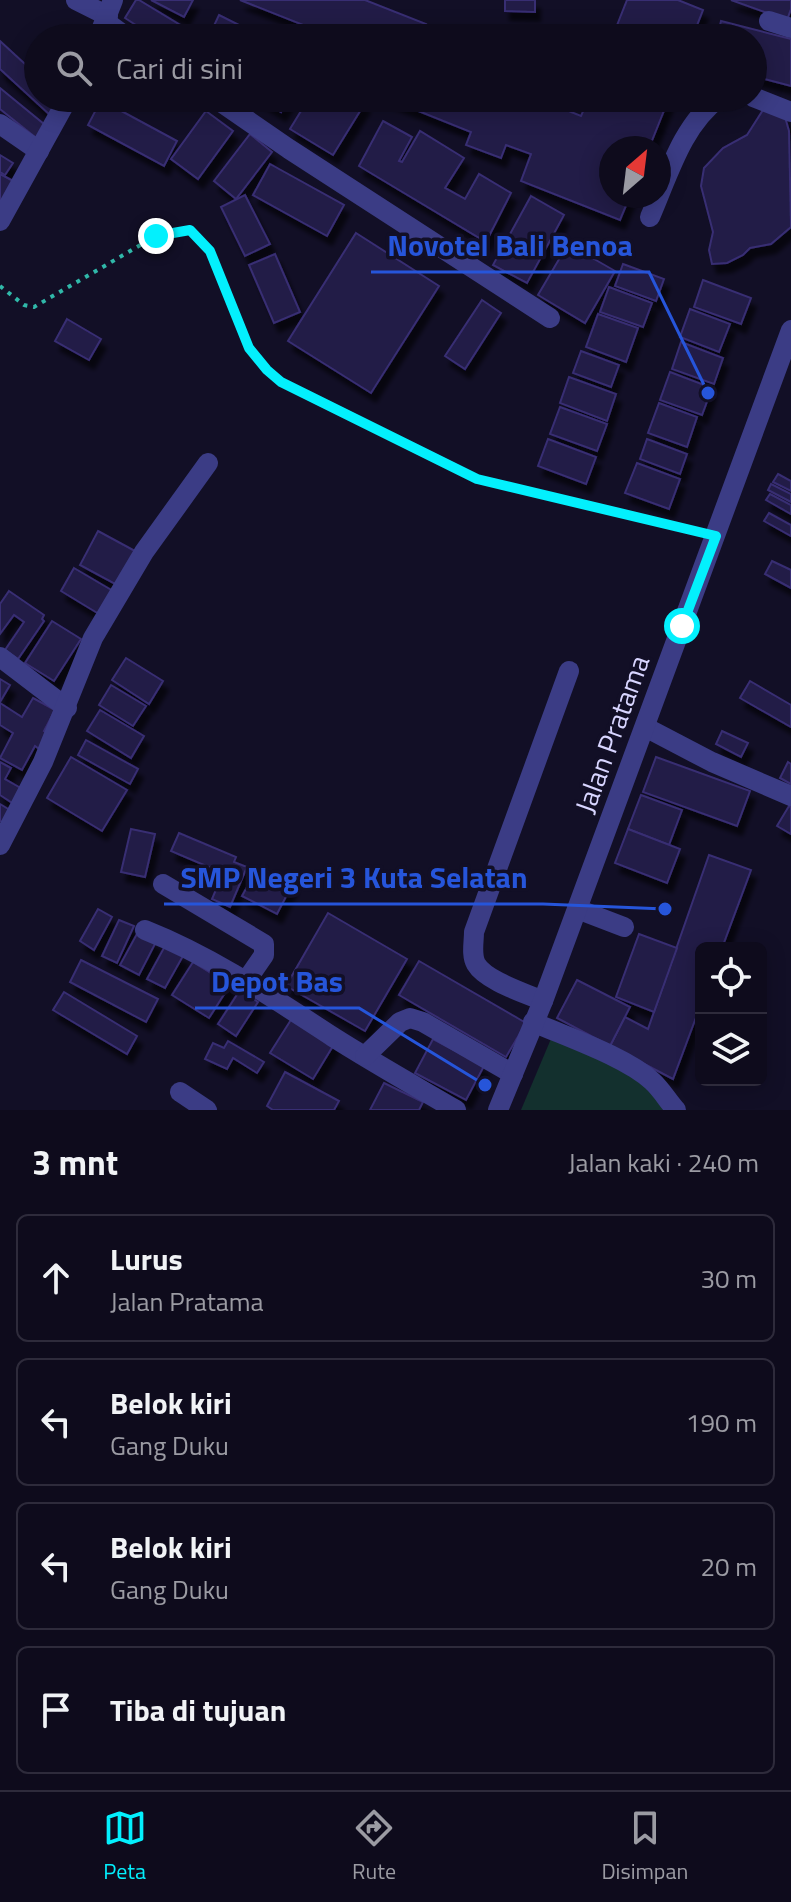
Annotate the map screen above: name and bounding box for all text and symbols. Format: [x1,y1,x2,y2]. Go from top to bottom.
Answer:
search box [24,24,767,112]
text: Cari di sini [116,45,243,91]
icon: search [52,46,96,90]
north arrow [599,136,671,208]
route end [138,218,174,254]
callout: Novotel Bali Benoa [371,218,649,272]
text: Novotel Bali Benoa [387,222,633,268]
route start [664,608,700,644]
street label: Jalan Pratama [563,649,660,819]
callout: SMP Negeri 3 Kuta Selatan [164,850,543,904]
text: SMP Negeri 3 Kuta Selatan [180,854,528,900]
map controls [695,942,767,1086]
button: locate [695,942,767,1014]
callout: Depot Bas [195,954,359,1008]
text: Depot Bas [211,958,343,1004]
button: layers [695,1014,767,1086]
text: 3 mnt [32,1136,118,1188]
text: Jalan kaki · 240 m [568,1143,759,1182]
text: Lurus [110,1236,183,1282]
icon: ahead [34,1256,78,1300]
text: 30 m [700,1259,757,1298]
text: Jalan Pratama [110,1282,264,1321]
text: Belok kiri [110,1380,232,1426]
icon: left [34,1400,78,1444]
text: 190 m [686,1403,757,1442]
text: Gang Duku [110,1426,229,1465]
text: Belok kiri [110,1524,232,1570]
icon: left [34,1544,78,1588]
text: 20 m [700,1547,757,1586]
text: Gang Duku [110,1570,229,1609]
text: Tiba di tujuan [110,1687,286,1733]
icon: arrive [34,1688,78,1732]
tab: Peta [103,1806,147,1888]
tab: Rute [352,1806,396,1888]
tab: Disimpan [601,1806,688,1888]

